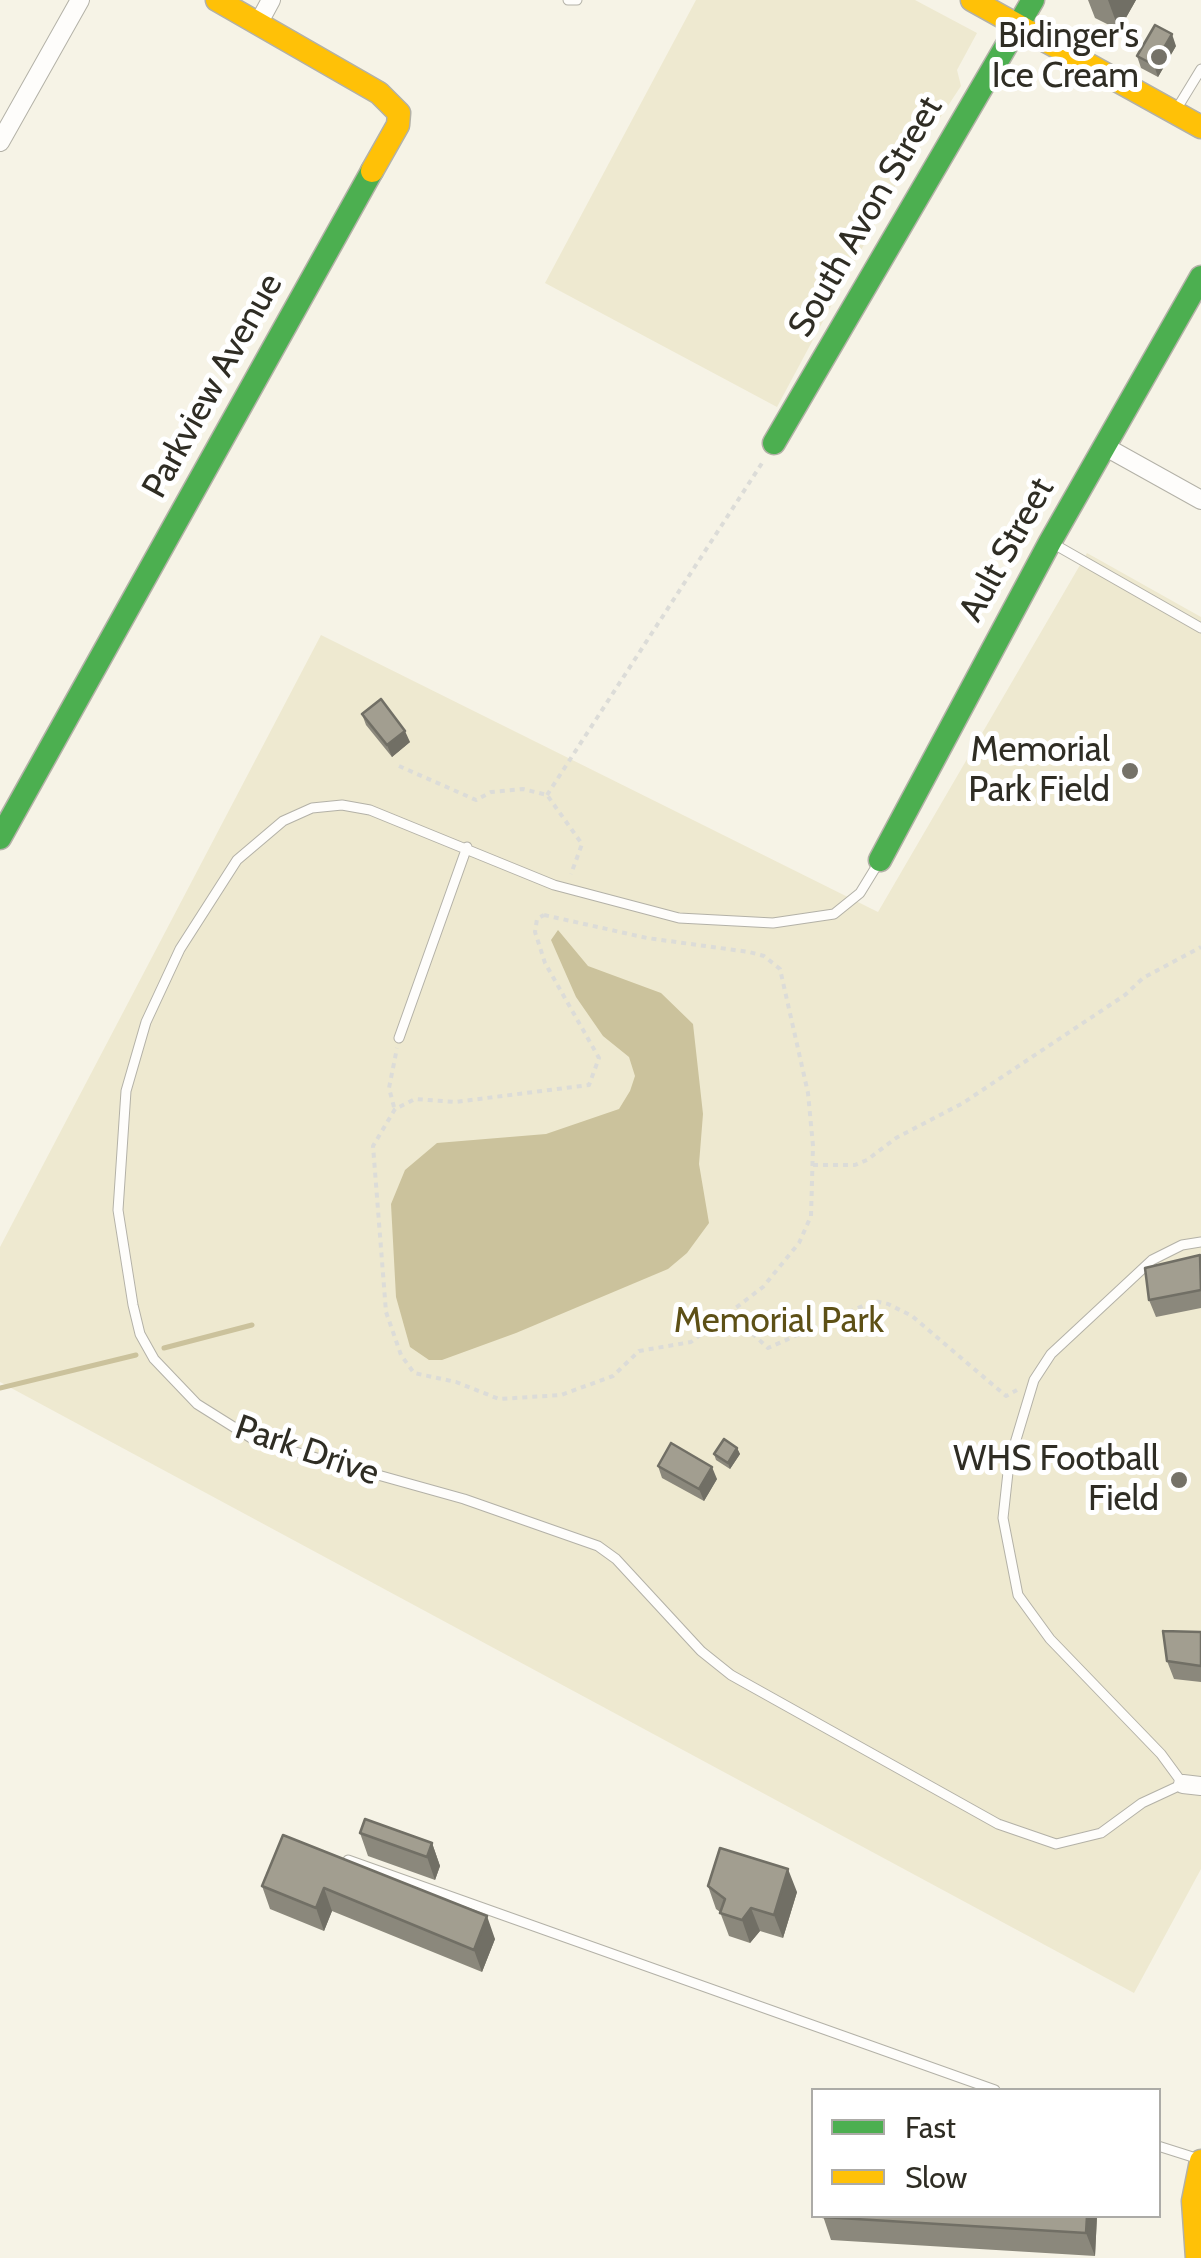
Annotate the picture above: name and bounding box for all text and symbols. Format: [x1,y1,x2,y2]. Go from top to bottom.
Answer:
place label: Bidinger's Ice Cream [992,16,1139,98]
marker: Bidinger's Ice Cream [1148,46,1170,68]
street label: South Avon Street [780,89,952,345]
street label: Parkview Avenue [134,267,292,505]
street label: Ault Street [951,471,1063,629]
place label: Memorial Park Field [968,730,1110,812]
marker: Memorial Park Field [1119,760,1141,782]
park label: Memorial Park [674,1301,884,1343]
street label: Park Drive [230,1407,384,1495]
place label: WHS Football Field [953,1439,1159,1521]
marker: WHS Football Field [1168,1469,1190,1491]
legend [811,2088,1161,2218]
text: Fast [905,2109,956,2146]
text: Slow [905,2159,967,2196]

